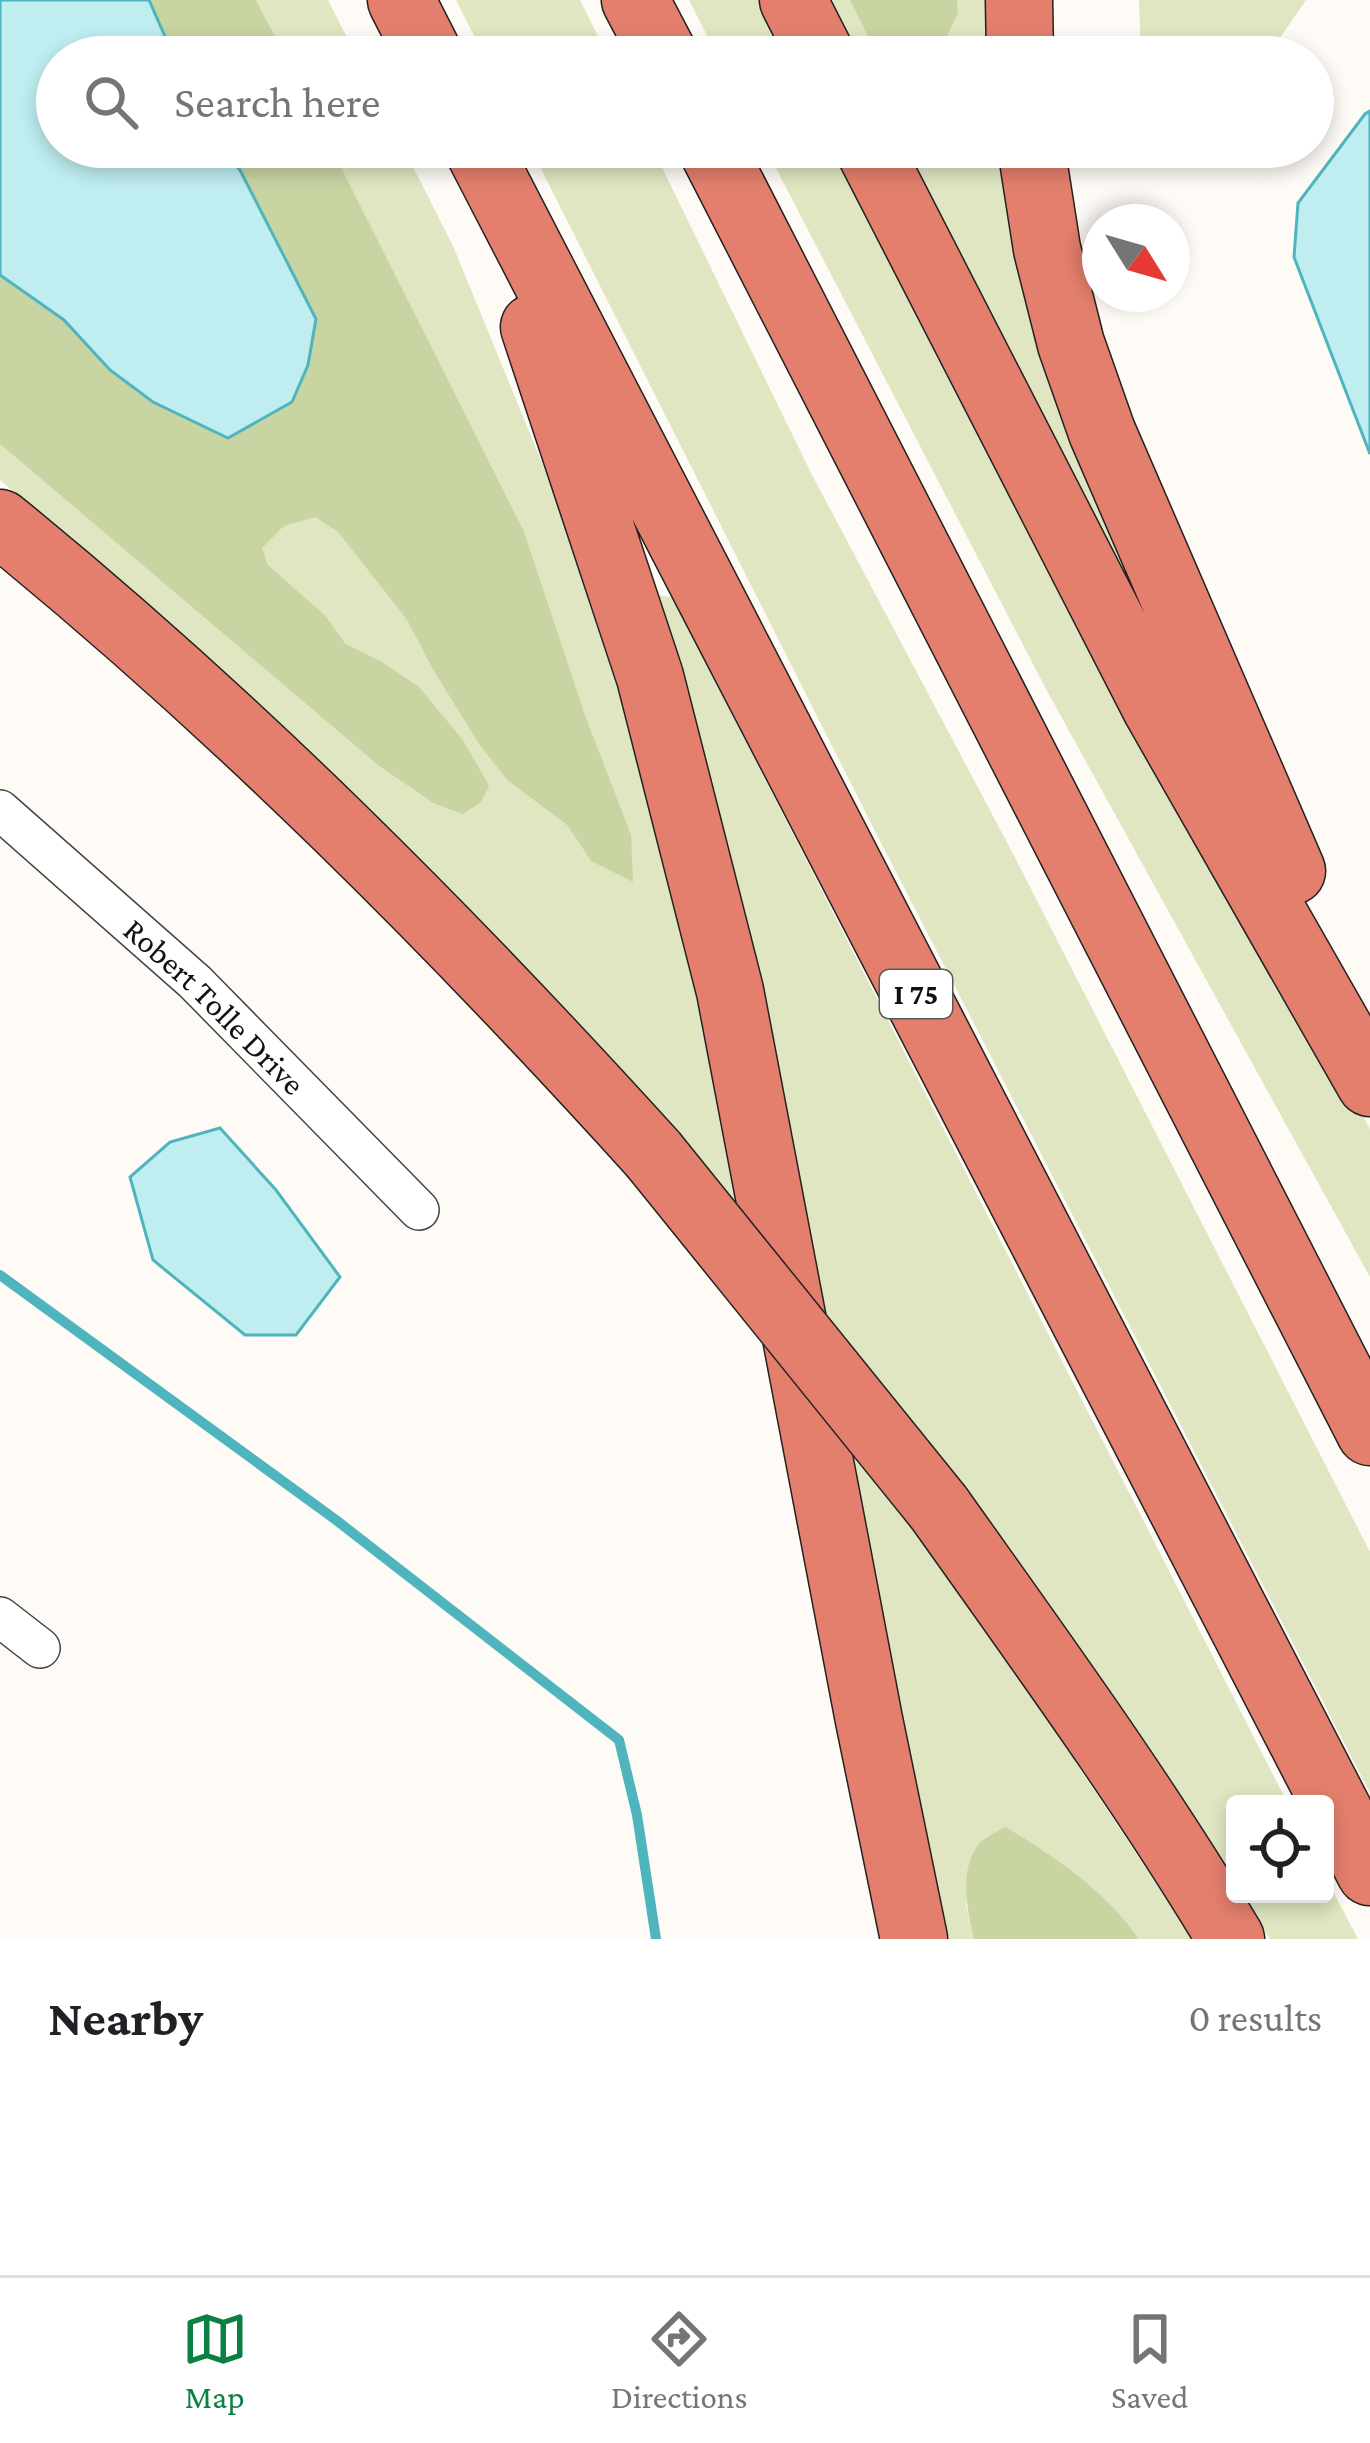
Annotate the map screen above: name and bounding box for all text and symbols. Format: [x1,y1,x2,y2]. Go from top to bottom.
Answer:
search box [36,36,1334,168]
icon: search [78,69,144,135]
text: Search here [174,77,381,127]
north arrow [1082,204,1190,312]
street label: Robert Tolle Drive [117,910,313,1102]
road number: I 75 [880,970,952,1018]
map controls [1226,1795,1334,1903]
button: locate [1226,1795,1334,1903]
text: Nearby [48,1989,203,2046]
text: 0 results [1188,1996,1322,2039]
tab: Map [182,2306,248,2415]
tab: Directions [611,2306,748,2415]
tab: Saved [1111,2306,1188,2415]

